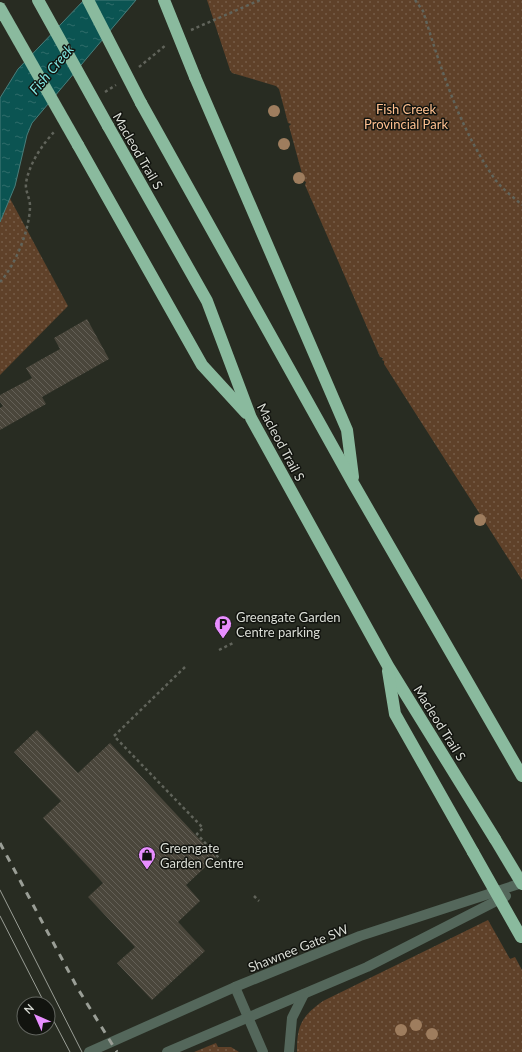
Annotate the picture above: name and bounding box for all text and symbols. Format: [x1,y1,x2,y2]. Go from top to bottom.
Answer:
water label: Fish Creek [25,40,77,97]
park label: Fish Creek Provincial Park [364,101,448,132]
street label: Macleod Trail S [110,110,166,192]
street label: Macleod Trail S [254,400,308,484]
place label: Greengate Garden Centre parking [236,609,341,640]
parking icon: Greengate Garden Centre parking [213,614,233,639]
street label: Macleod Trail S [410,682,470,764]
place label: Greengate Garden Centre [160,840,244,871]
shop icon: Greengate Garden Centre [137,845,157,870]
street label: Shawnee Gate SW [246,920,351,975]
north arrow [16,996,56,1036]
text: N [21,1001,36,1016]

